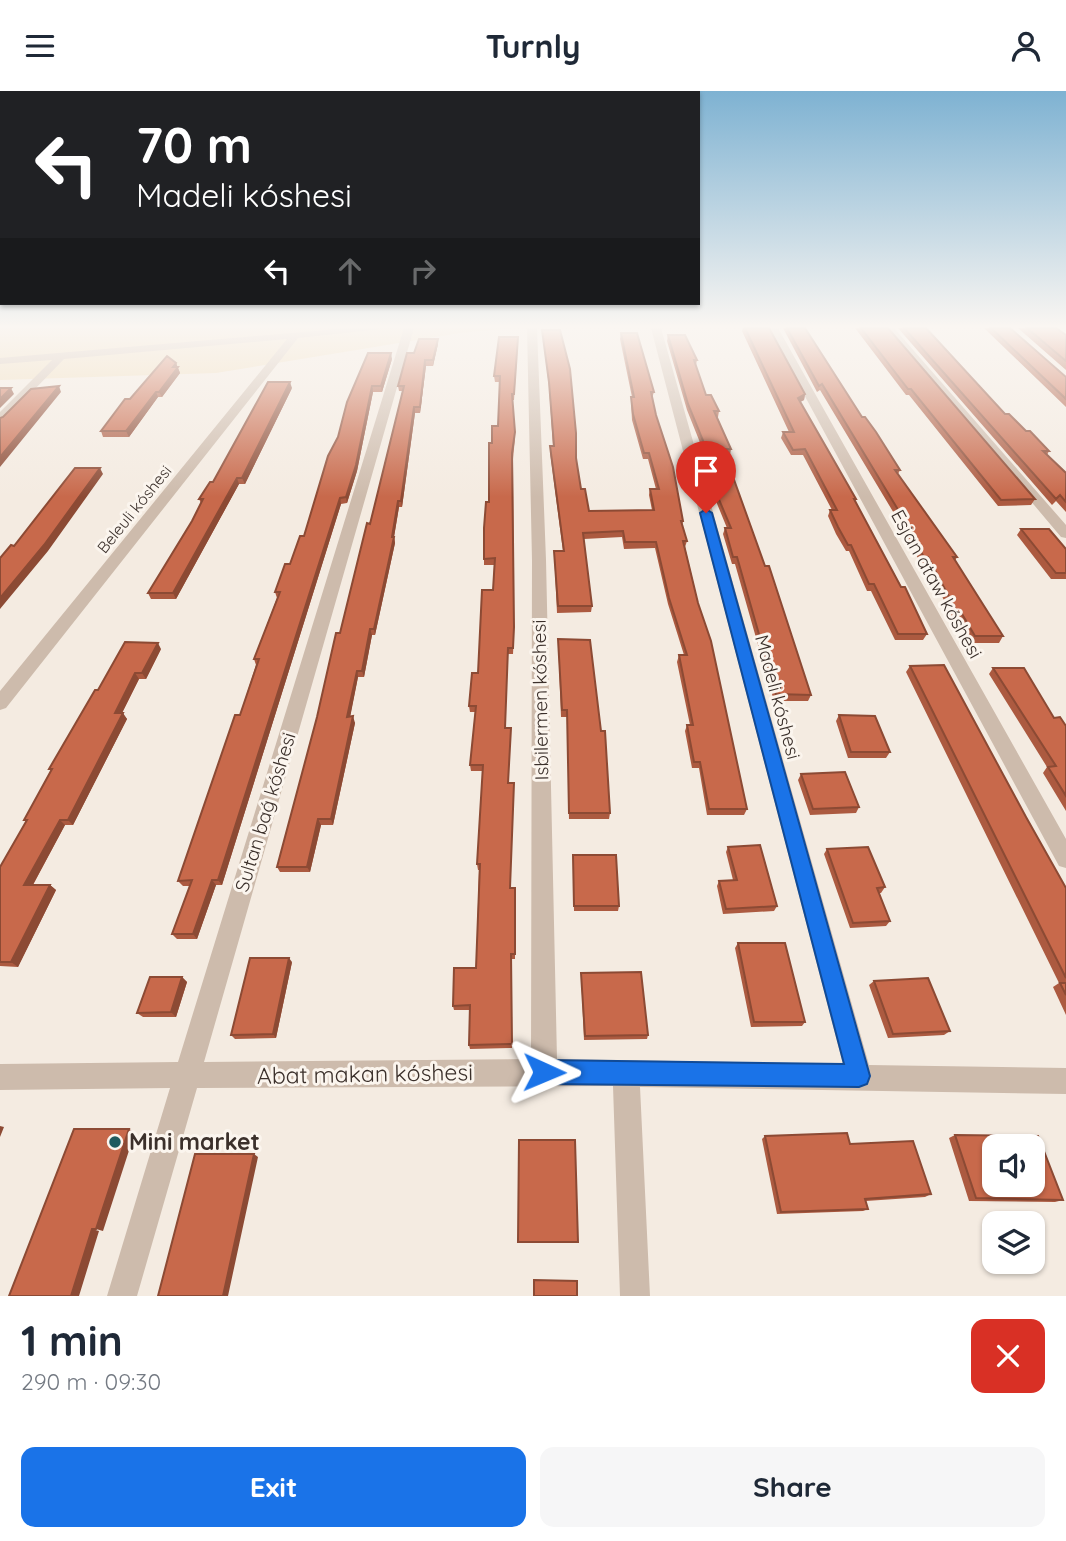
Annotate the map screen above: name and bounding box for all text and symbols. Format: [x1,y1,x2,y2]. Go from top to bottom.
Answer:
text: Turnly [486,26,580,66]
icon: menu [21,27,59,65]
icon: person [1007,27,1045,65]
text: 70 m [136,114,252,175]
icon: left [21,119,112,210]
text: Madeli kóshesi [136,175,352,215]
icon: left [258,252,296,290]
icon: ahead [331,252,369,290]
icon: right [404,252,442,290]
pin [676,441,736,513]
icon: arrive [687,452,725,490]
street label: Beleuli kóshesi [92,461,176,557]
street label: Esjan ataw kóshesi [886,505,988,663]
street label: Isbilermen kóshesi [527,619,553,781]
street label: Madeli kóshesi [750,632,806,762]
street label: Sultan baǵ kóshesi [229,730,301,894]
position arrow [507,1035,581,1109]
street label: Abat makan kóshesi [257,1057,473,1090]
place label: Mini market [129,1127,260,1156]
marker: Mini market [107,1134,123,1150]
map controls [982,1134,1045,1274]
button: sound [982,1134,1045,1197]
button: layers [982,1211,1045,1274]
text: 1 min [21,1314,123,1367]
button: close [971,1319,1045,1393]
text: 290 m · 09:30 [21,1367,161,1396]
button: Exit [21,1447,526,1527]
button: Share [540,1447,1045,1527]

